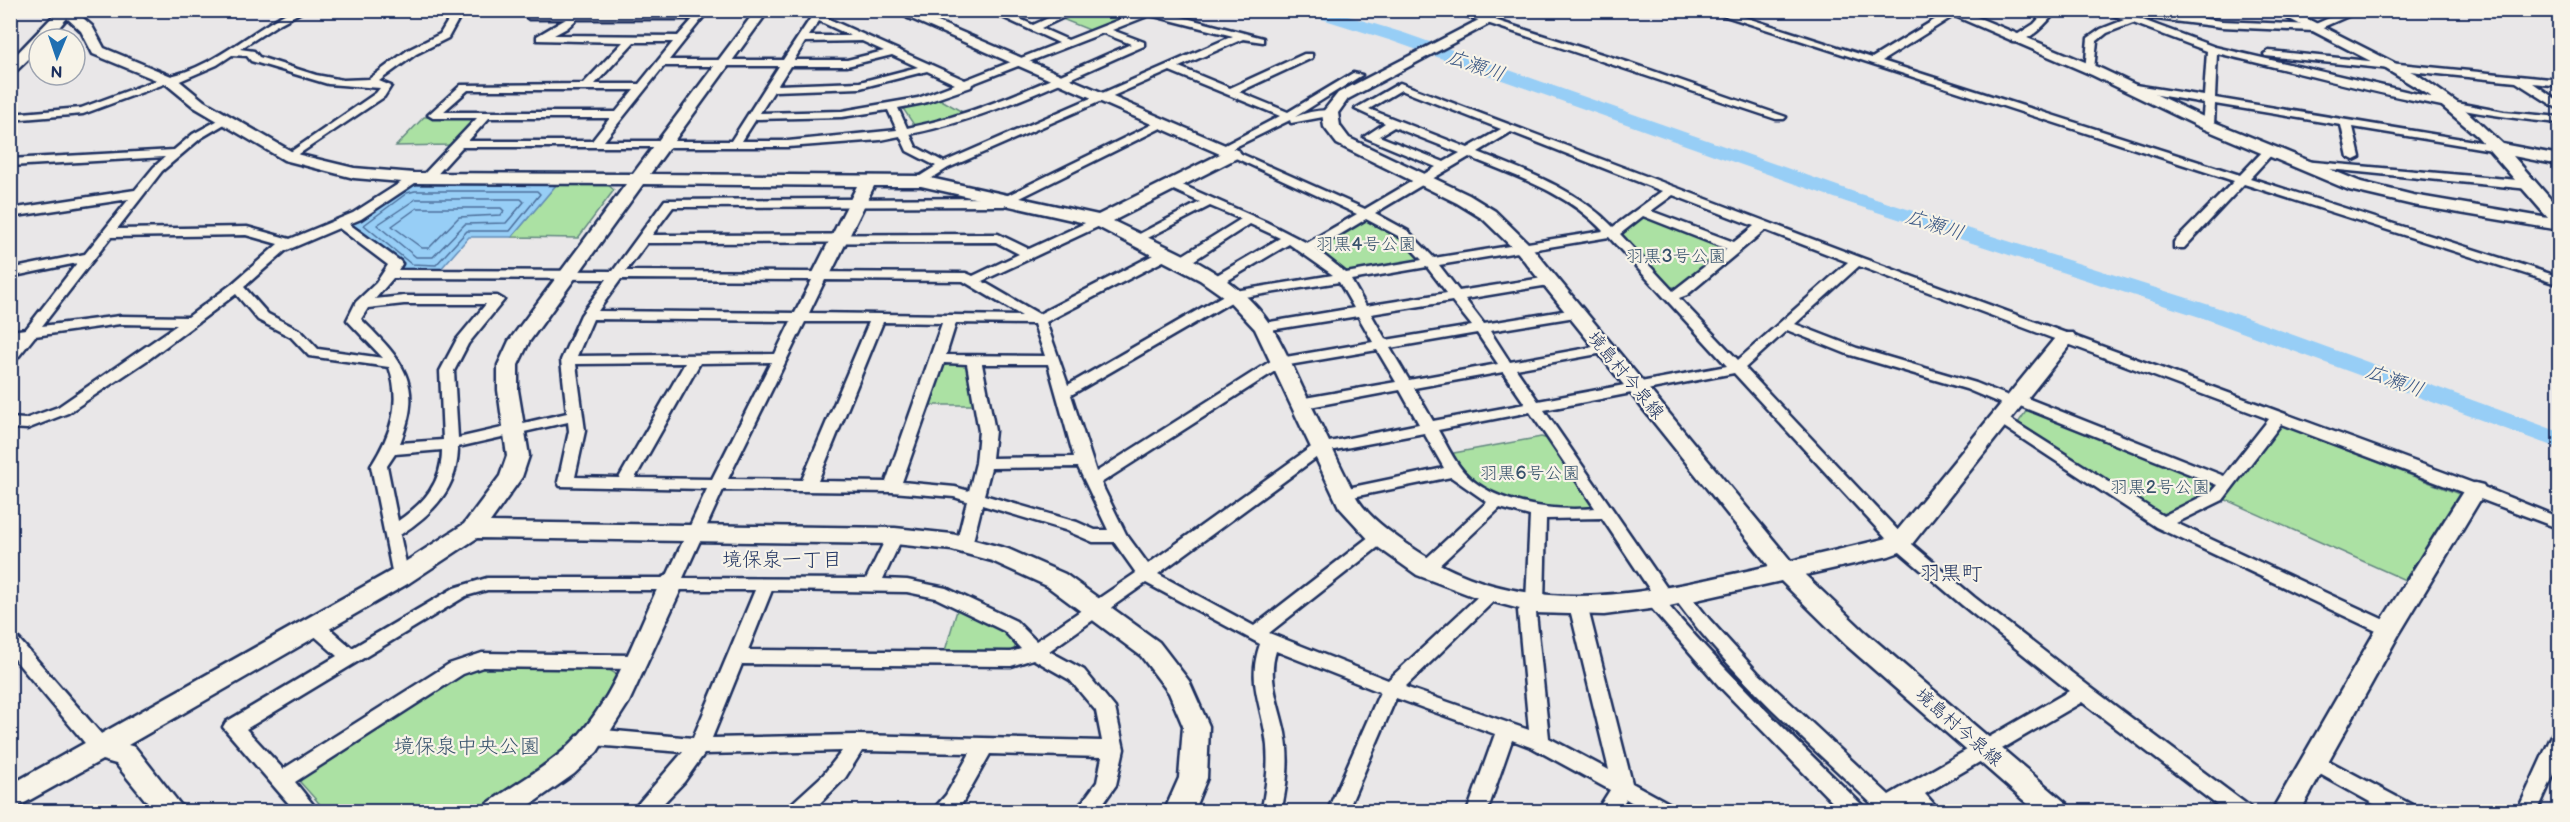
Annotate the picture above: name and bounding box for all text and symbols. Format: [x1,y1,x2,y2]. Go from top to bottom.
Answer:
north arrow [27,27,87,87]
water label: 広瀬川 [1443,45,1508,87]
text: N [50,61,63,80]
water label: 広瀬川 [1902,204,1967,246]
park label: 羽黒4号公園 [1316,234,1416,255]
park label: 羽黒3号公園 [1625,246,1727,267]
street label: 境島村今泉線 [1583,327,1668,423]
water label: 広瀬川 [2362,359,2427,402]
park label: 羽黒6号公園 [1480,463,1581,484]
park label: 羽黒2号公園 [2110,477,2210,498]
district label: 境保泉一丁目 [722,548,842,572]
district label: 羽黒町 [1920,561,1983,586]
street label: 境島村今泉線 [1911,684,2006,771]
park label: 境保泉中央公園 [394,734,541,759]

